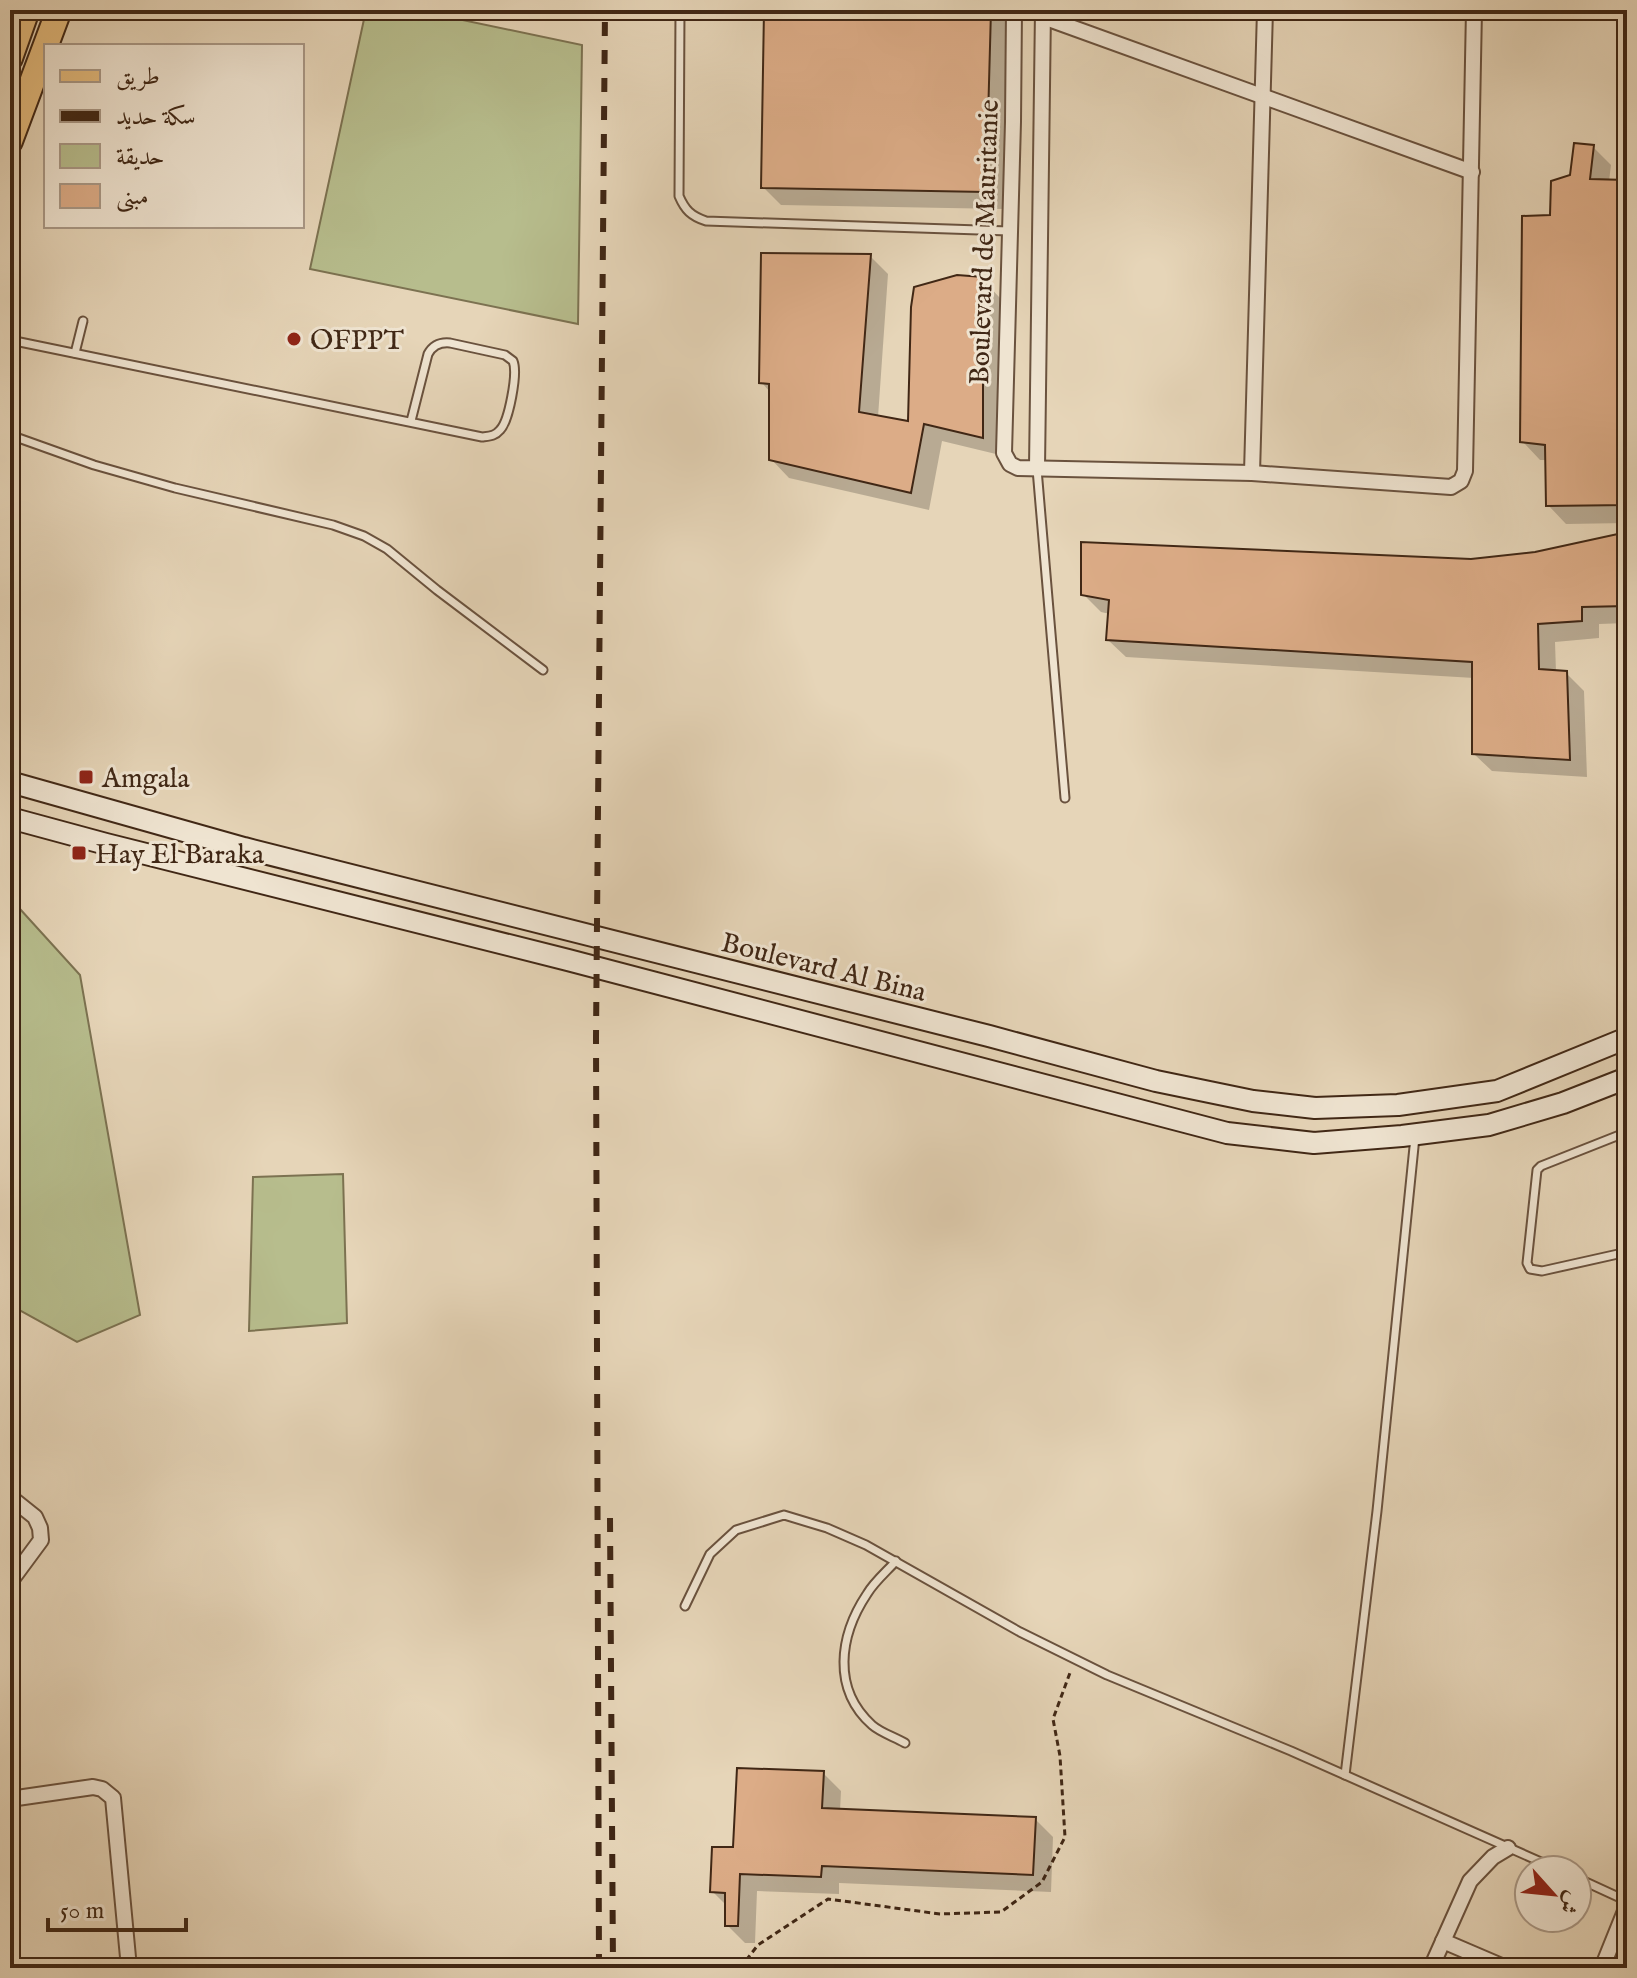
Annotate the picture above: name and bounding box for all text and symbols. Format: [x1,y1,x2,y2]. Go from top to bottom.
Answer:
legend [44,44,304,228]
text: طريق [116,62,160,93]
street label: Boulevard de Mauritanie [963,99,1008,385]
text: سكة حديد [116,102,196,133]
text: حديقة [116,142,165,173]
text: مبنى [116,182,149,213]
place label: OFPPT [310,324,404,359]
marker: OFPPT [285,330,303,348]
place label: Amgala [101,762,191,797]
marker: Amgala [77,768,95,786]
place label: Hay El Baraka [95,838,265,873]
marker: Hay El Baraka [70,844,88,862]
street label: Boulevard Al Bina [717,926,930,1011]
north arrow [1513,1854,1593,1934]
scale bar [48,1882,186,1932]
text: ش [1552,1886,1586,1918]
text: 50 m [60,1896,104,1927]

